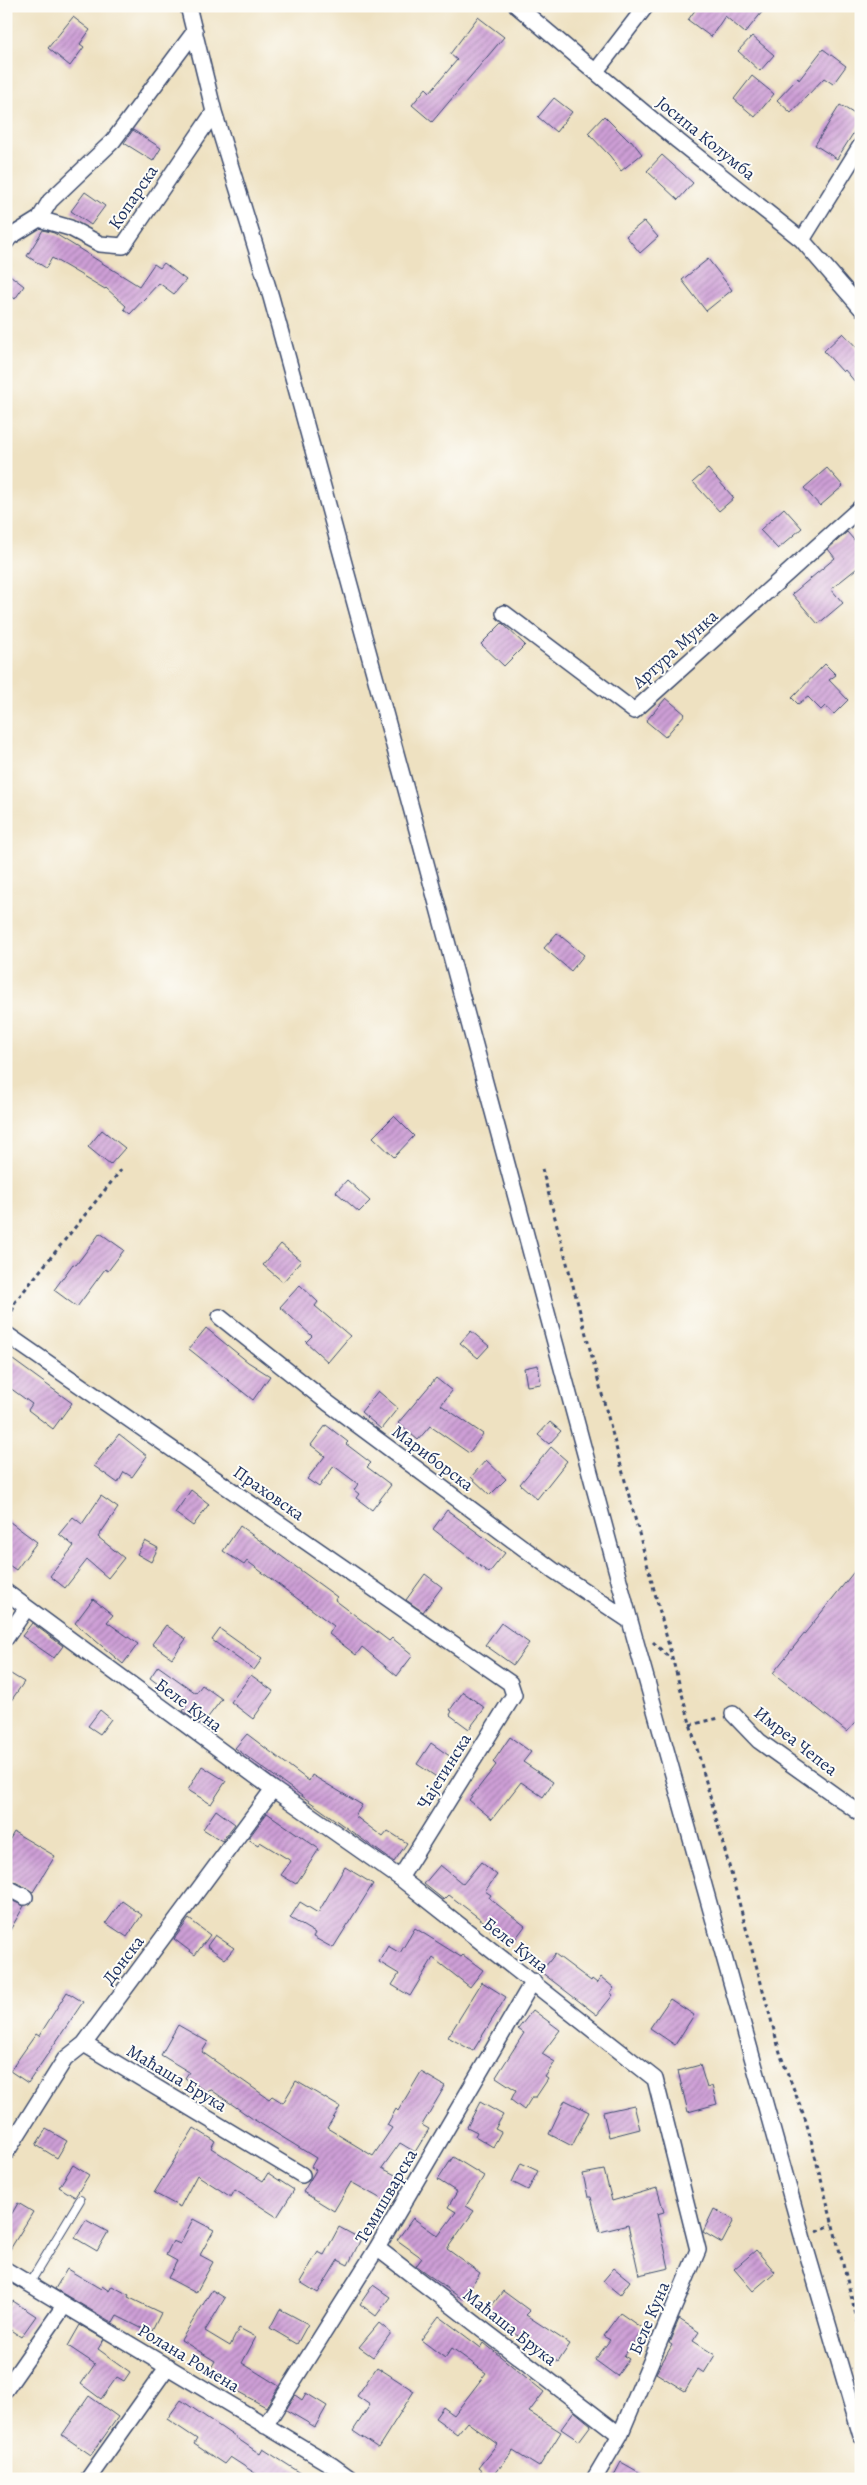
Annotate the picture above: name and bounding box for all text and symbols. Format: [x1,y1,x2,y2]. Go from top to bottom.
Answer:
street label: Јосипа Колумба [651,90,761,186]
street label: Копарска [103,159,164,234]
street label: Артура Мунка [626,604,724,695]
street label: Мариборска [387,1419,479,1497]
street label: Праховска [229,1460,310,1527]
street label: Беле Куна [151,1673,228,1738]
street label: Имреа Чепеа [749,1701,843,1782]
street label: Чајетинска [411,1728,477,1814]
street label: Беле Куна [478,1912,554,1979]
street label: Донска [97,1930,150,1990]
street label: Маћаша Брука [122,2039,232,2118]
street label: Темишварска [349,2144,423,2248]
street label: Беле Куна [623,2277,675,2358]
street label: Маћаша Брука [458,2283,563,2372]
street label: Ролана Ромена [134,2318,245,2398]

